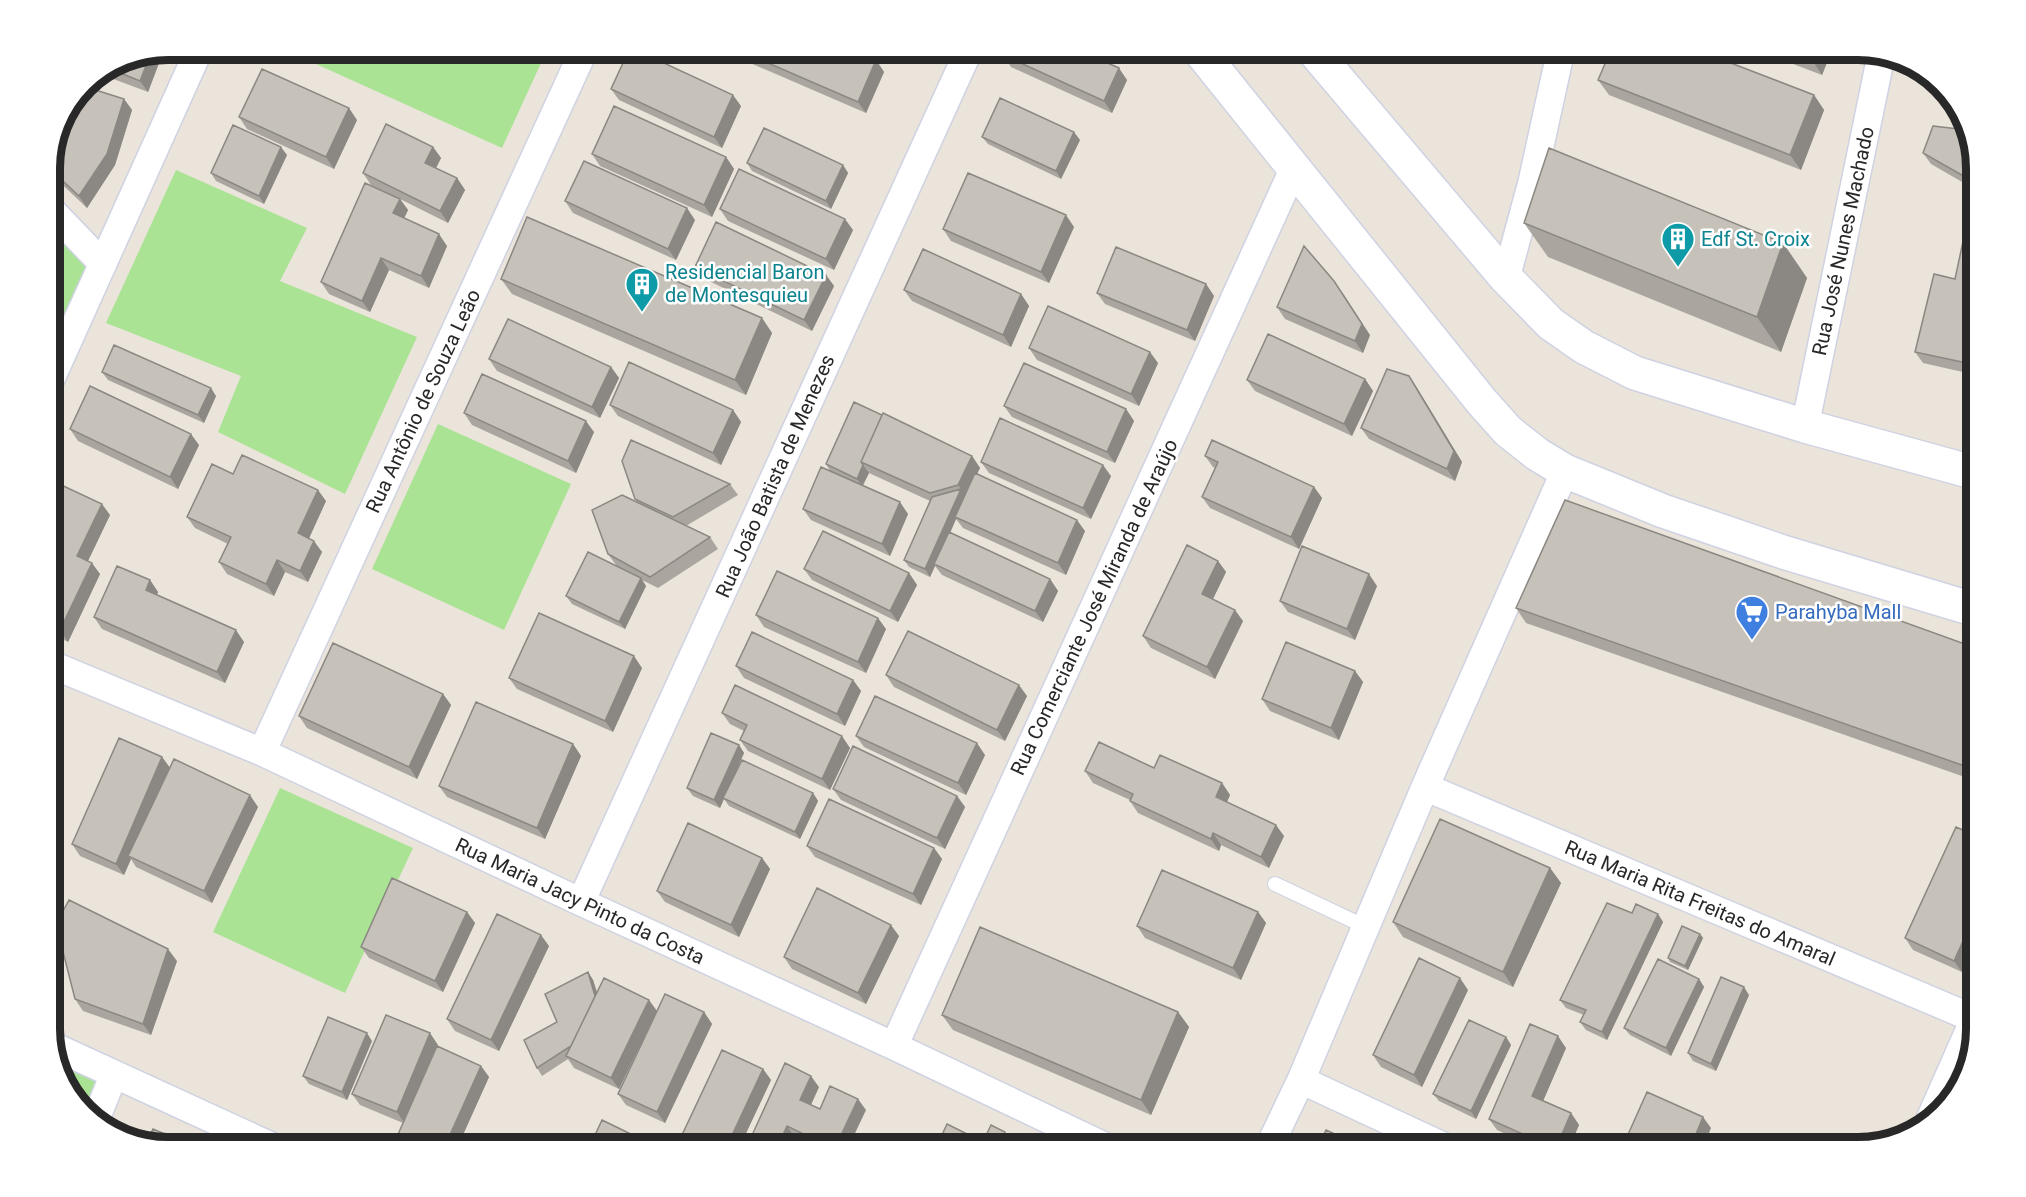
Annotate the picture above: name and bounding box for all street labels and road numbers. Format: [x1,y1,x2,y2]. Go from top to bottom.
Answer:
street label: Rua José Nunes Machado [1807,124,1879,358]
street label: Rua Antônio de Souza Leão [361,285,485,517]
street label: Rua João Batista de Menezes [710,351,840,601]
street label: Rua Comerciante José Miranda de Araújo [1005,435,1183,779]
street label: Rua Maria Jacy Pinto da Costa [452,833,708,969]
street label: Rua Maria Rita Freitas do Amaral [1561,835,1839,971]

